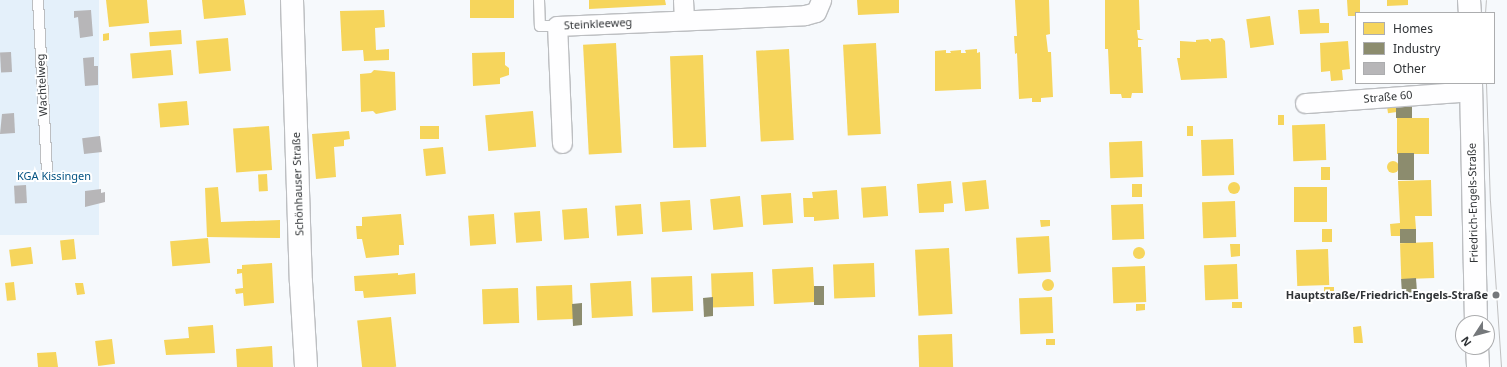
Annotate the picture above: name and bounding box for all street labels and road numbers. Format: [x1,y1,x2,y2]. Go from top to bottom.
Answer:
street label: Steinkleeweg [564,16,632,32]
street label: Wachtelweg [34,53,50,117]
street label: Straße 60 [1363,88,1413,106]
street label: Schönhauser Straße [290,132,306,236]
street label: Friedrich-Engels-Straße [1465,143,1481,263]

